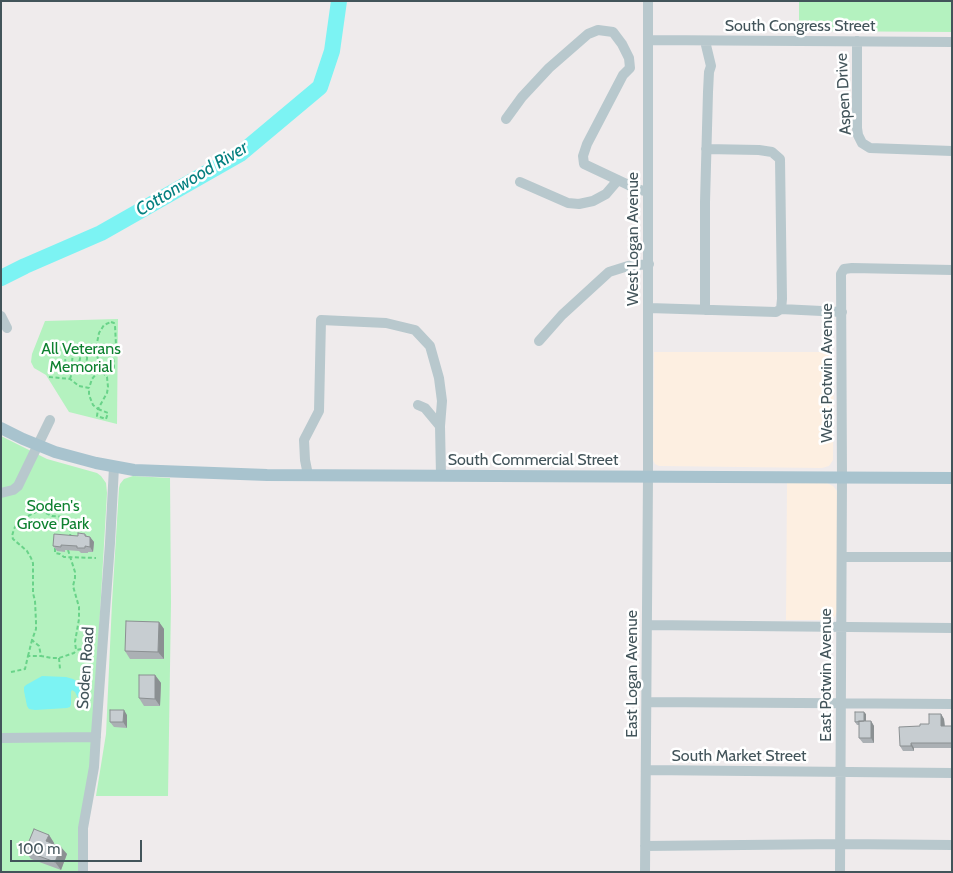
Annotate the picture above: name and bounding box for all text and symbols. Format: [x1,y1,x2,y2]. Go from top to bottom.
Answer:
street label: South Congress Street [725,16,875,36]
street label: Aspen Drive [832,53,856,135]
water label: Cottonwood River [132,137,252,221]
street label: West Logan Avenue [623,172,643,306]
street label: West Potwin Avenue [817,303,837,443]
park label: All Veterans Memorial [41,339,121,377]
street label: South Commercial Street [448,450,618,470]
park label: Soden's Grove Park [17,496,89,534]
street label: East Potwin Avenue [816,608,836,742]
street label: East Logan Avenue [622,610,642,738]
street label: Soden Road [74,626,98,710]
street label: South Market Street [672,746,806,766]
scale bar [12,830,145,862]
text: 100 m [18,840,60,858]

